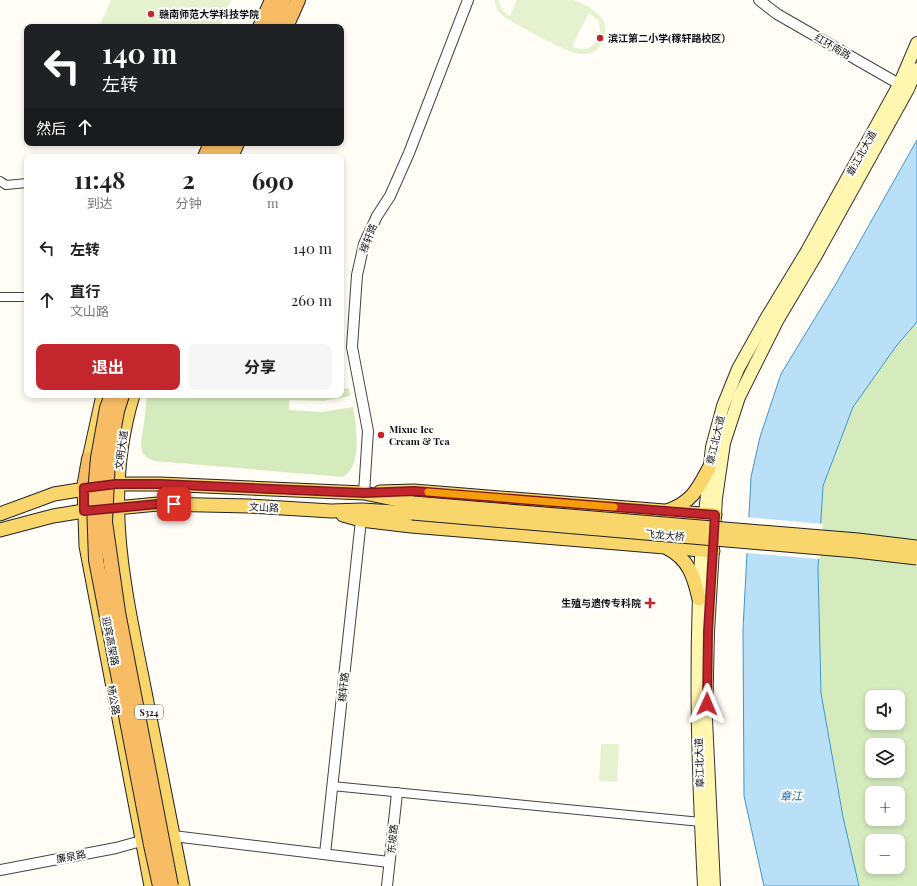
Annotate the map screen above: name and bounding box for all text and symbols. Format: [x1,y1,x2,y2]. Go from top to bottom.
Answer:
place label: 赣南师范大学科技学院 [159,7,259,21]
marker: 赣南师范大学科技学院 [146,9,156,19]
street label: 红环南路 [812,30,854,62]
place label: 滨江第二小学(稼轩路校区） [608,31,731,45]
marker: 滨江第二小学(稼轩路校区） [595,33,605,43]
text: 140 m [102,34,177,71]
icon: left [36,40,88,92]
text: 左转 [102,72,138,96]
icon: ahead [74,116,96,138]
text: 然后 [36,118,66,138]
street label: 章江北大道 [843,128,879,178]
text: 11:48 [74,163,126,195]
text: 2 [182,163,195,195]
text: 690 [252,164,294,196]
text: 到达 [87,194,113,211]
text: 分钟 [176,194,202,211]
text: m [267,194,279,211]
street label: 稼轩路 [356,221,380,255]
icon: left [36,237,58,259]
text: 140 m [293,238,332,258]
text: 左转 [70,239,100,259]
text: 直行 [70,281,100,301]
icon: ahead [36,289,58,311]
text: 260 m [291,290,332,310]
text: 文山路 [70,302,109,319]
button: 退出 [36,344,180,390]
button: 分享 [188,344,332,390]
street label: 章江北大道 [703,414,727,466]
place label: Mixue Ice Cream & Tea [389,422,451,448]
street label: 文明大道 [111,429,131,471]
marker: Mixue Ice Cream & Tea [376,430,386,440]
pin [157,487,191,521]
icon: arrive [163,493,185,515]
street label: 文山路 [249,499,279,515]
street label: 飞龙大桥 [644,526,686,544]
place label: 生殖与遗传专科院 [561,596,641,610]
marker: 生殖与遗传专科院 [644,597,656,609]
street label: 迎宾高架路 [99,615,123,667]
street label: 稼轩路 [334,671,352,703]
position arrow [686,683,728,725]
street label: 杨公路 [104,684,124,716]
map controls [865,690,905,874]
button: sound [865,690,905,730]
road number: S324 [135,705,163,719]
street label: 章江北大道 [691,738,707,788]
button: layers [865,738,905,778]
button: + [865,786,905,826]
water label: 章江 [780,788,803,803]
street label: 东坡路 [383,823,401,855]
button: − [865,834,905,874]
street label: 廉泉路 [55,846,87,866]

